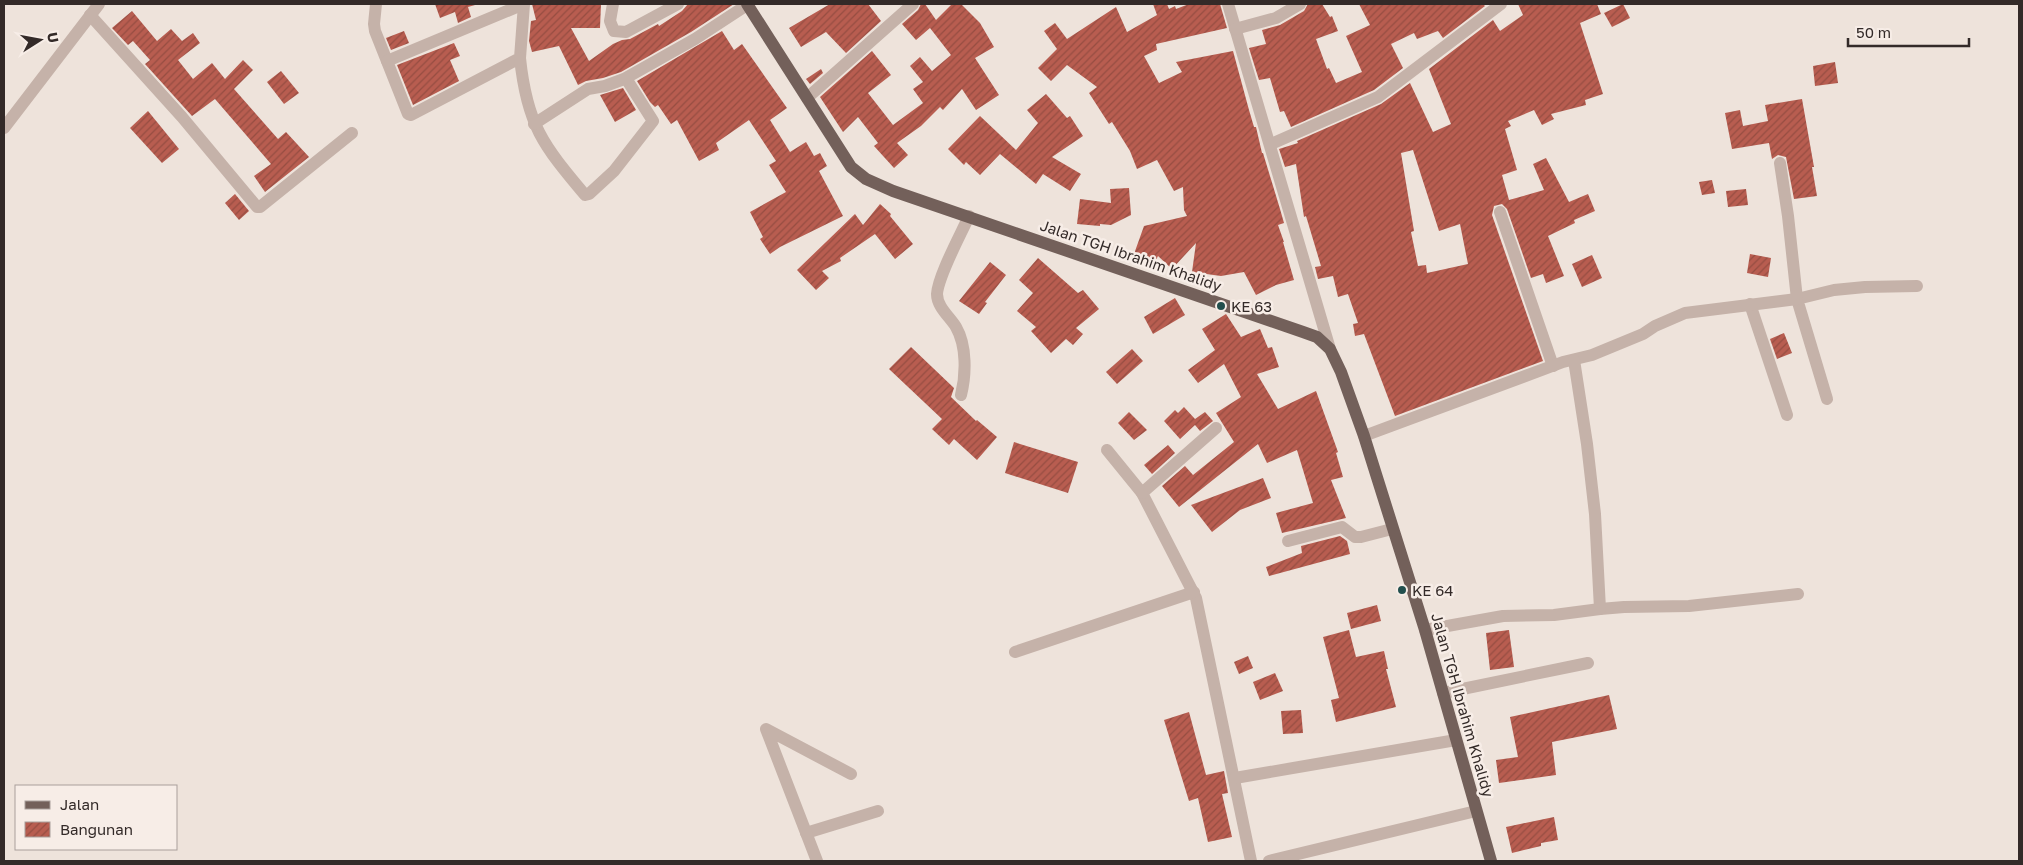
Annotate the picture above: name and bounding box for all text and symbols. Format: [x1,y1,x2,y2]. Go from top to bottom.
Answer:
north arrow [15,15,65,65]
scale bar [1848,15,1969,47]
text: 50 m [1856,23,1891,41]
text: U [44,31,63,44]
street label: Jalan TGH Ibrahim Khalidy [1038,215,1225,295]
place label: KE 63 [1231,297,1272,315]
marker: KE 63 [1215,300,1227,312]
place label: KE 64 [1412,581,1453,599]
marker: KE 64 [1396,584,1408,596]
street label: Jalan TGH Ibrahim Khalidy [1428,611,1498,800]
legend [15,785,178,850]
text: Jalan [60,795,99,813]
text: Bangunan [60,820,133,838]

